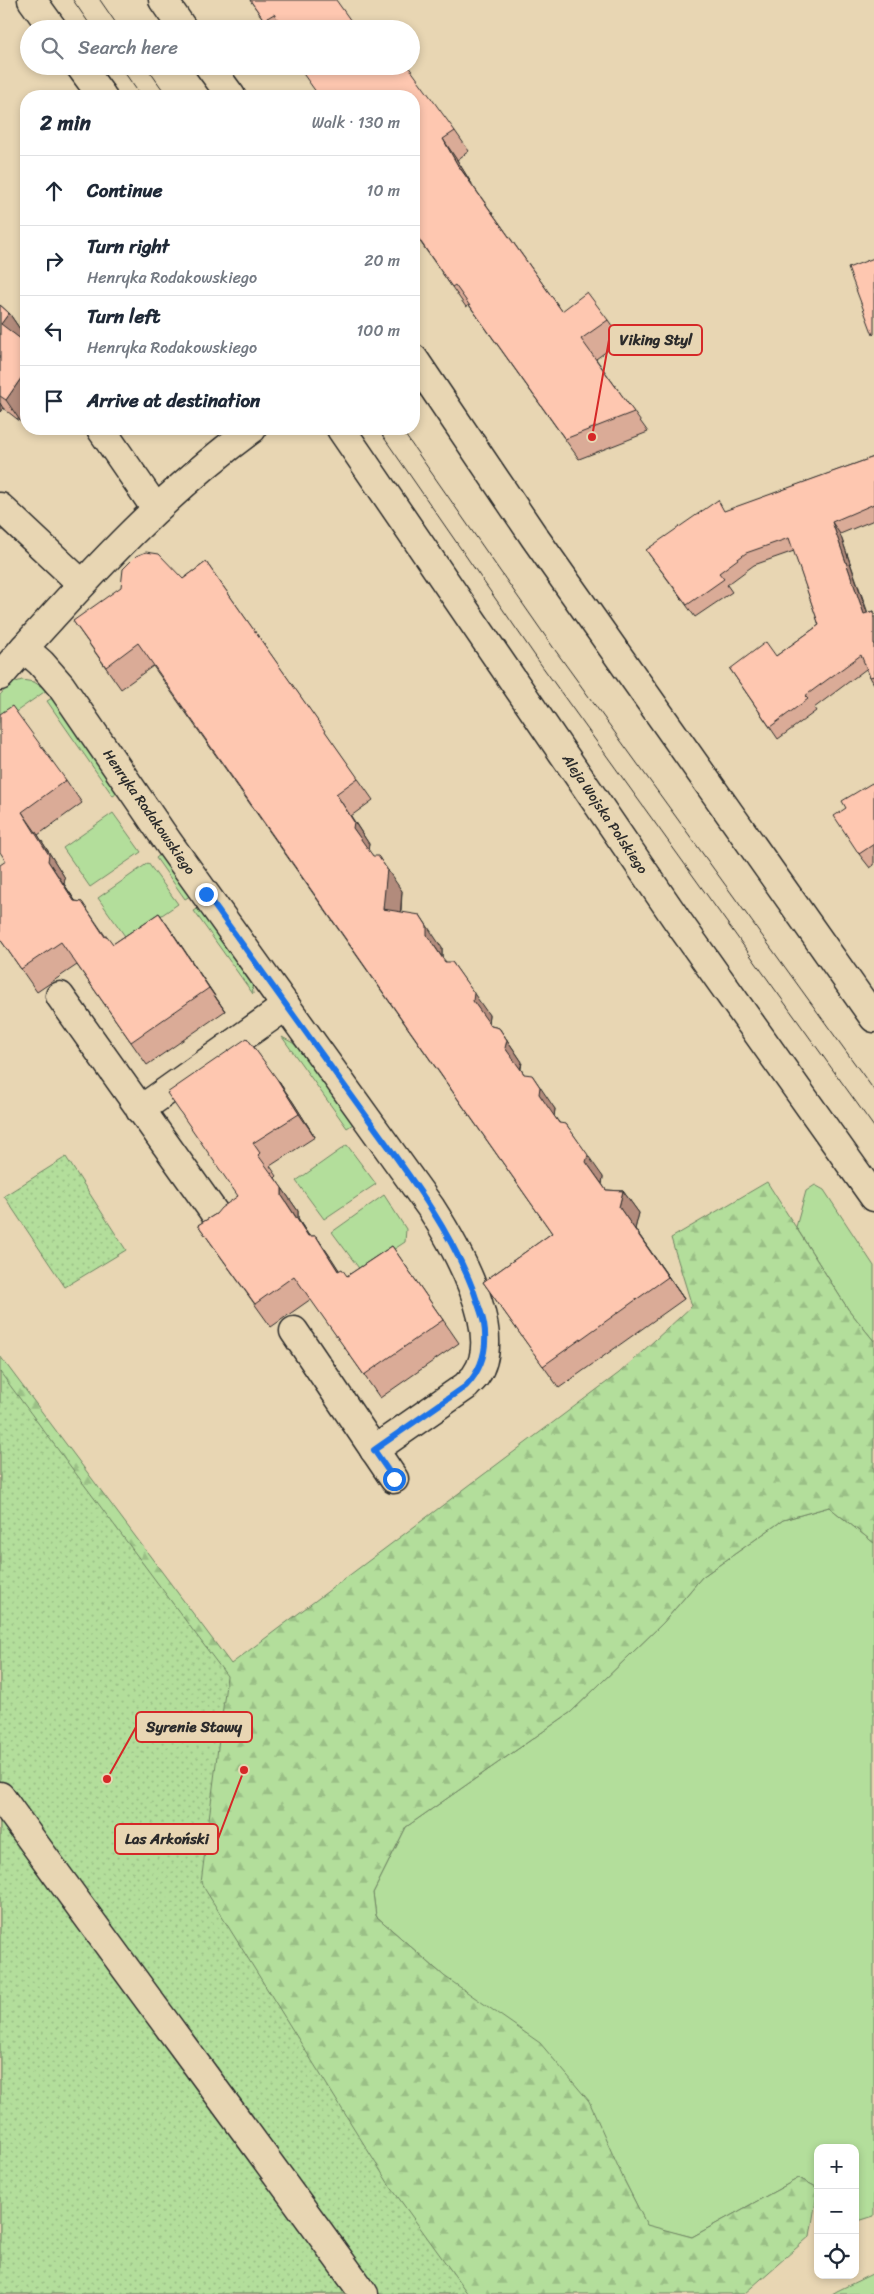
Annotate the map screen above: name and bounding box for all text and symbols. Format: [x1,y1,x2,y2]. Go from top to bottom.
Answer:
search box [20,20,420,75]
text: Search here [78,31,178,64]
icon: search [38,34,66,62]
text: 2 min [40,104,91,142]
text: Walk · 130 m [312,108,400,137]
text: Continue [87,174,163,207]
text: 10 m [367,176,400,205]
icon: ahead [40,177,68,205]
text: Turn right [87,230,169,263]
text: 20 m [364,246,400,275]
icon: right [40,247,68,275]
text: Henryka Rodakowskiego [87,263,257,292]
text: Turn left [87,300,160,333]
text: 100 m [356,316,400,345]
icon: left [40,317,68,345]
callout: Viking Styl [609,325,702,355]
text: Viking Styl [620,327,693,353]
text: Henryka Rodakowskiego [87,333,257,362]
text: Arrive at destination [87,384,260,417]
icon: arrive [40,387,68,415]
street label: Henryka Rodakowskiego [96,744,202,880]
street label: Aleja Wojska Polskiego [555,748,655,879]
route end [195,883,218,906]
route start [383,1468,406,1491]
callout: Syrenie Stawy [136,1712,252,1742]
text: Syrenie Stawy [145,1714,242,1740]
callout: Las Arkoński [115,1824,218,1854]
text: Las Arkoński [125,1826,210,1852]
map controls [814,2144,859,2279]
button: + [814,2144,859,2189]
button: − [814,2189,859,2234]
button: locate [814,2234,859,2279]

